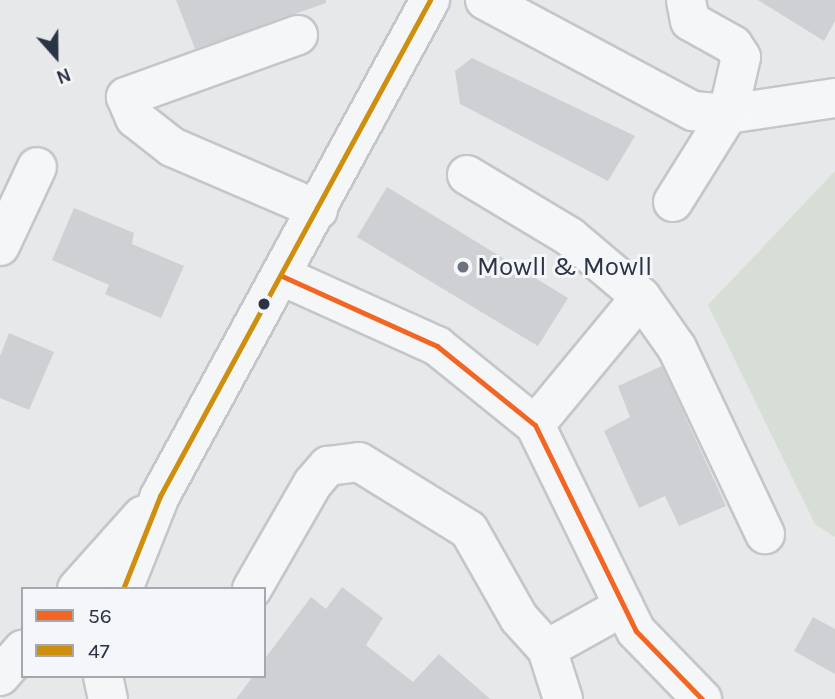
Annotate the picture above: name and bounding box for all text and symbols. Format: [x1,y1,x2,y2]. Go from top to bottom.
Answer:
north arrow [21,21,91,91]
text: N [53,63,74,88]
place label: Mowll & Mowll [477,251,652,283]
marker: Mowll & Mowll [455,259,471,275]
unlabelled marker [257,297,271,311]
legend [21,587,266,678]
text: 56 [88,604,112,628]
text: 47 [88,639,110,663]

